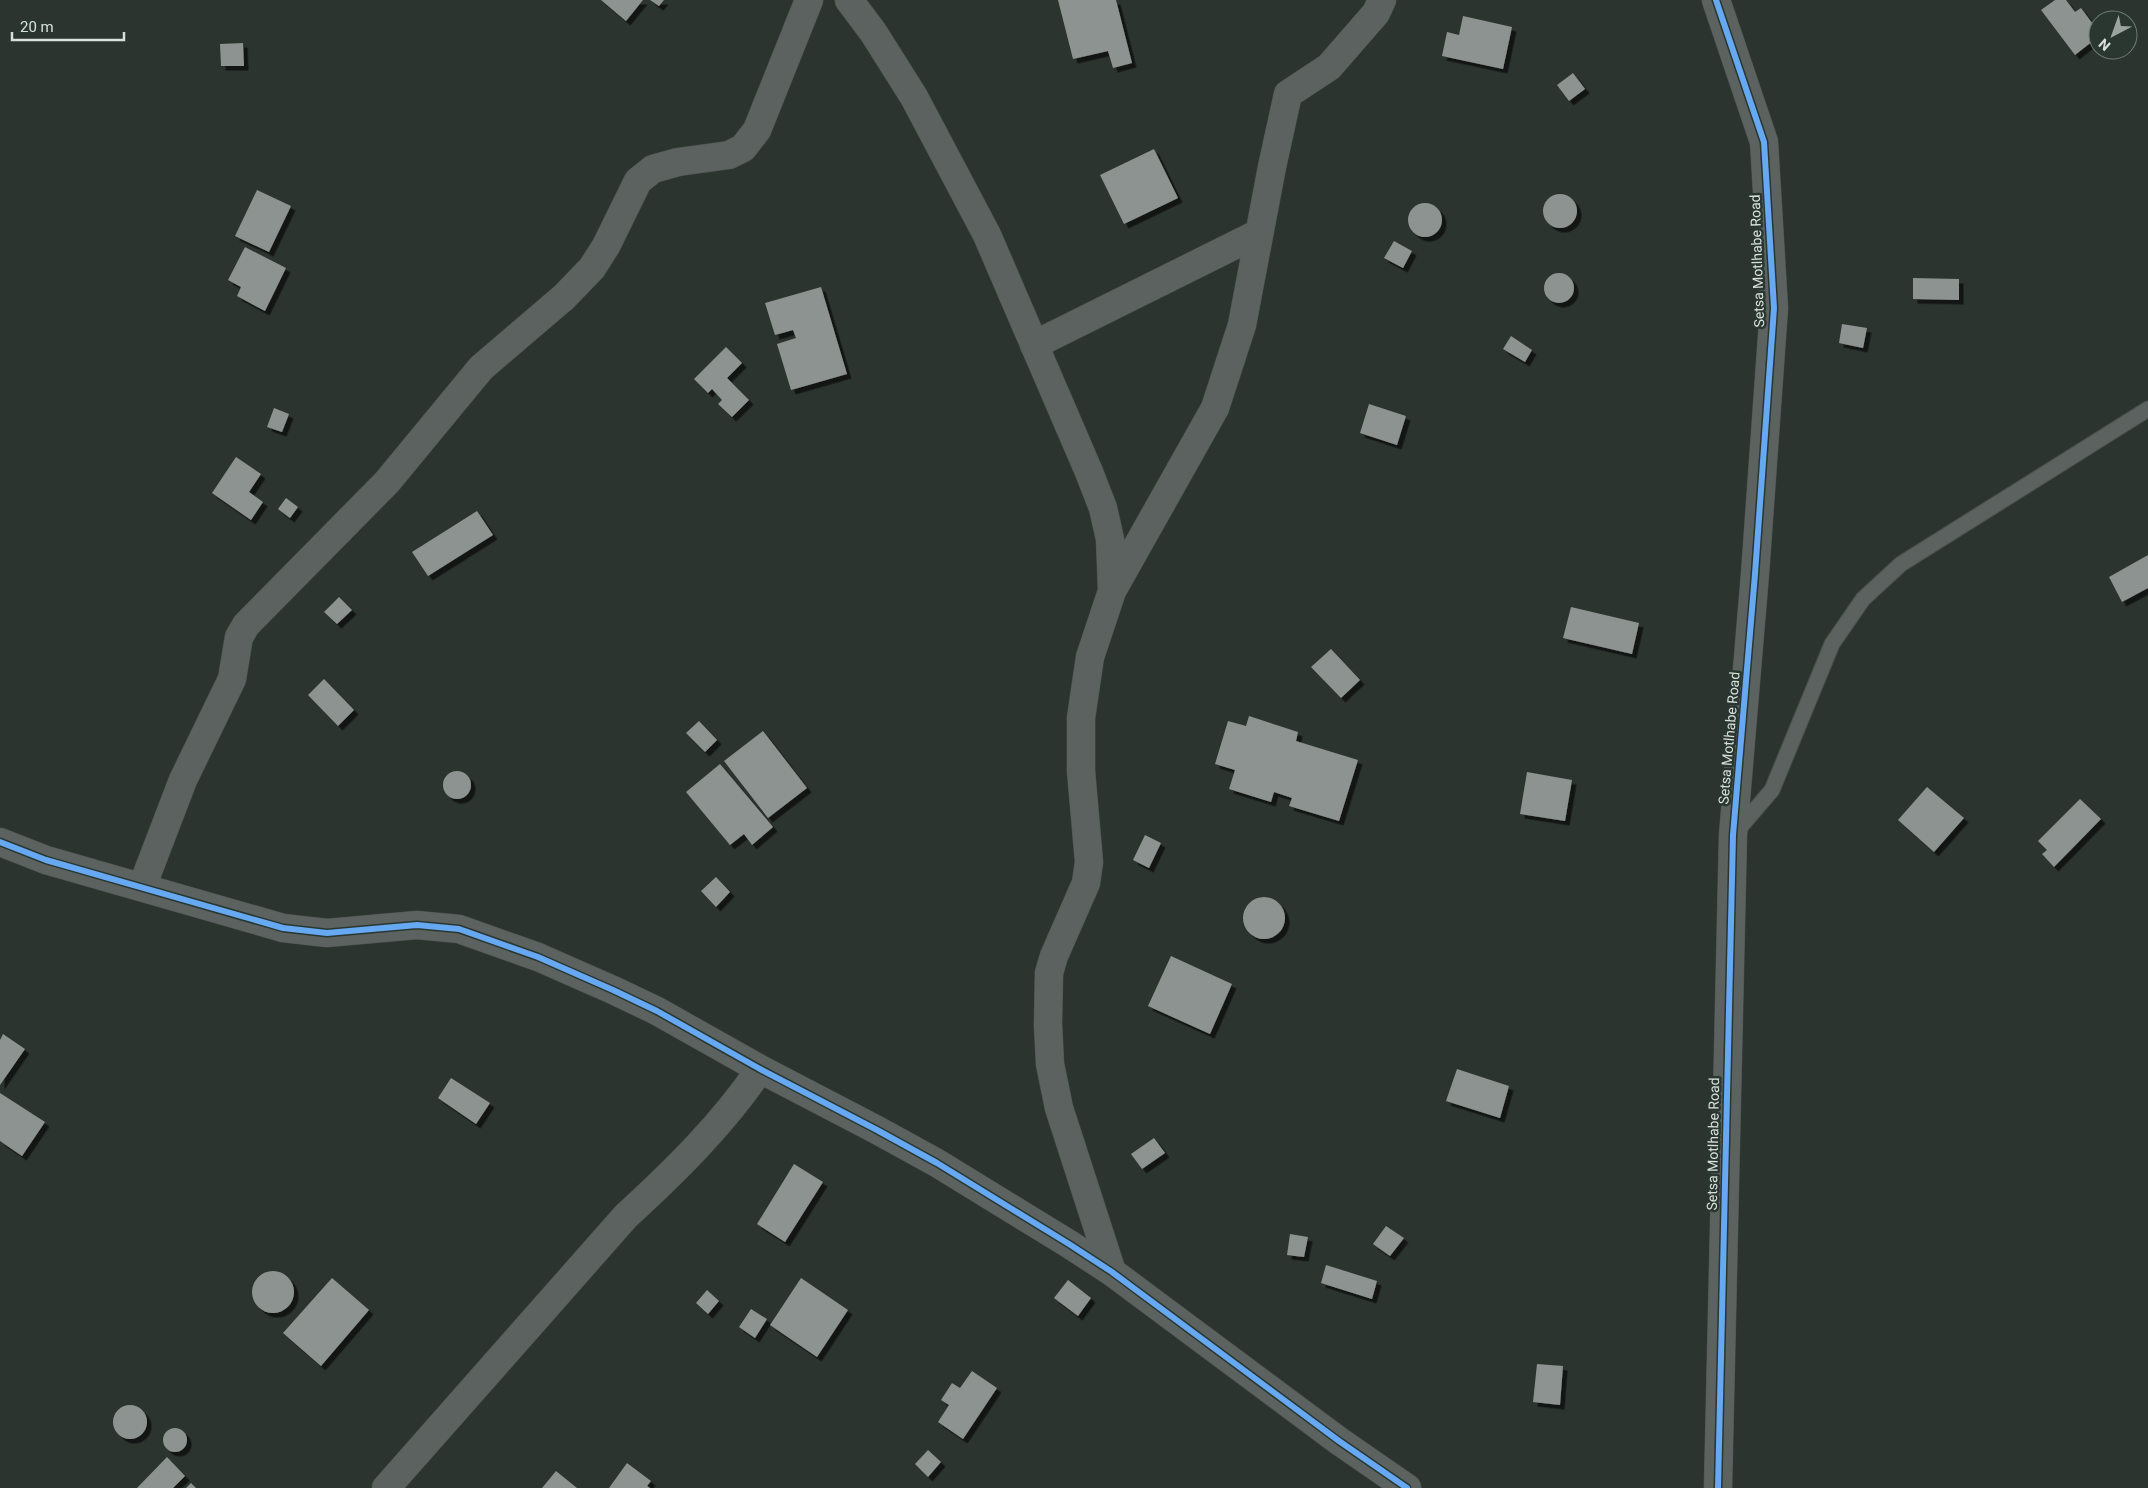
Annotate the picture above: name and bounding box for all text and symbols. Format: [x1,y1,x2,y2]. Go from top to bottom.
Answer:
scale bar [12,10,125,42]
north arrow [2088,10,2138,60]
text: 20 m [20,18,54,36]
text: N [2095,36,2113,54]
street label: Setsa Motlhabe Road [1747,194,1767,328]
street label: Setsa Motlhabe Road [1715,671,1743,805]
street label: Setsa Motlhabe Road [1704,1077,1722,1211]

